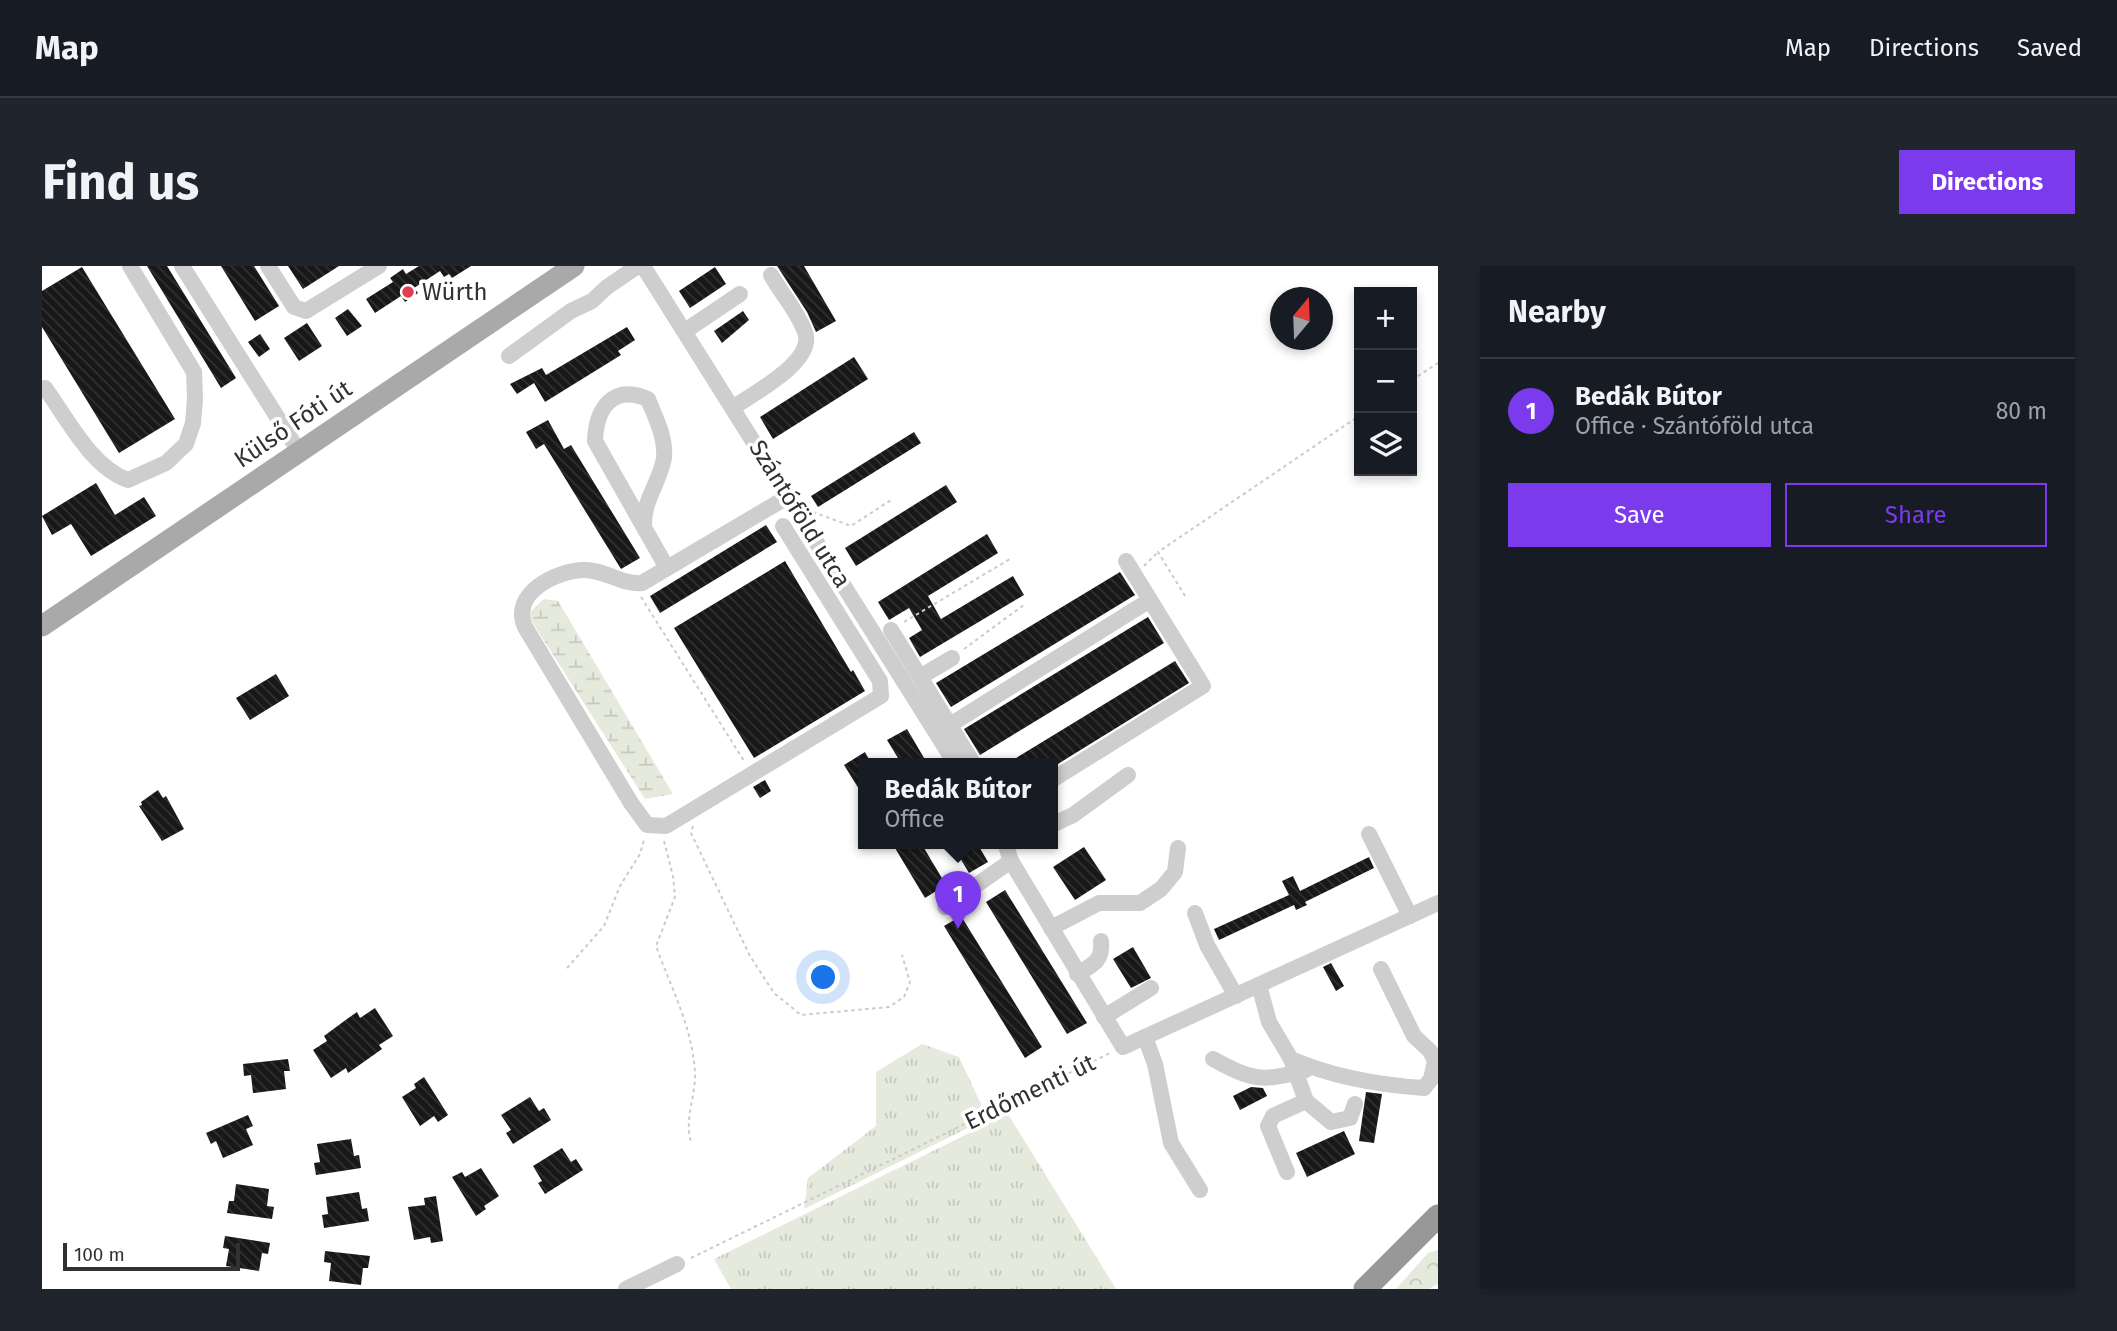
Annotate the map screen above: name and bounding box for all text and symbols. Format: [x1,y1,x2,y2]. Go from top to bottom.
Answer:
text: Map [35,28,99,68]
text: Map [1785,34,1831,62]
text: Directions [1869,34,1979,62]
text: Saved [2017,34,2082,62]
button: Directions [1899,150,2075,214]
text: Find us [42,153,199,212]
place label: Würth [422,278,488,306]
marker: Würth [400,284,416,300]
north arrow [1270,287,1333,350]
map controls [1354,287,1417,476]
button: + [1354,287,1417,350]
text: Nearby [1508,294,1606,330]
button: − [1354,350,1417,413]
street label: Külső Fóti út [229,374,357,474]
text: Bedák Bútor [1575,381,1722,412]
text: 1 [1526,397,1536,425]
text: 80 m [1996,397,2047,425]
text: Office · Szántóföld utca [1575,412,1814,440]
button: layers [1354,413,1417,476]
street label: Szántóföld utca [744,435,856,593]
button: Save [1508,483,1771,547]
button: Share [1785,483,2047,547]
popup [858,758,1058,849]
text: Bedák Bútor [885,774,1031,805]
text: Office [885,805,944,833]
pin: 1 [935,871,981,929]
your location [806,960,840,994]
street label: Erdőmenti út [960,1048,1100,1136]
scale bar [63,1240,240,1272]
text: 100 m [74,1243,125,1266]

